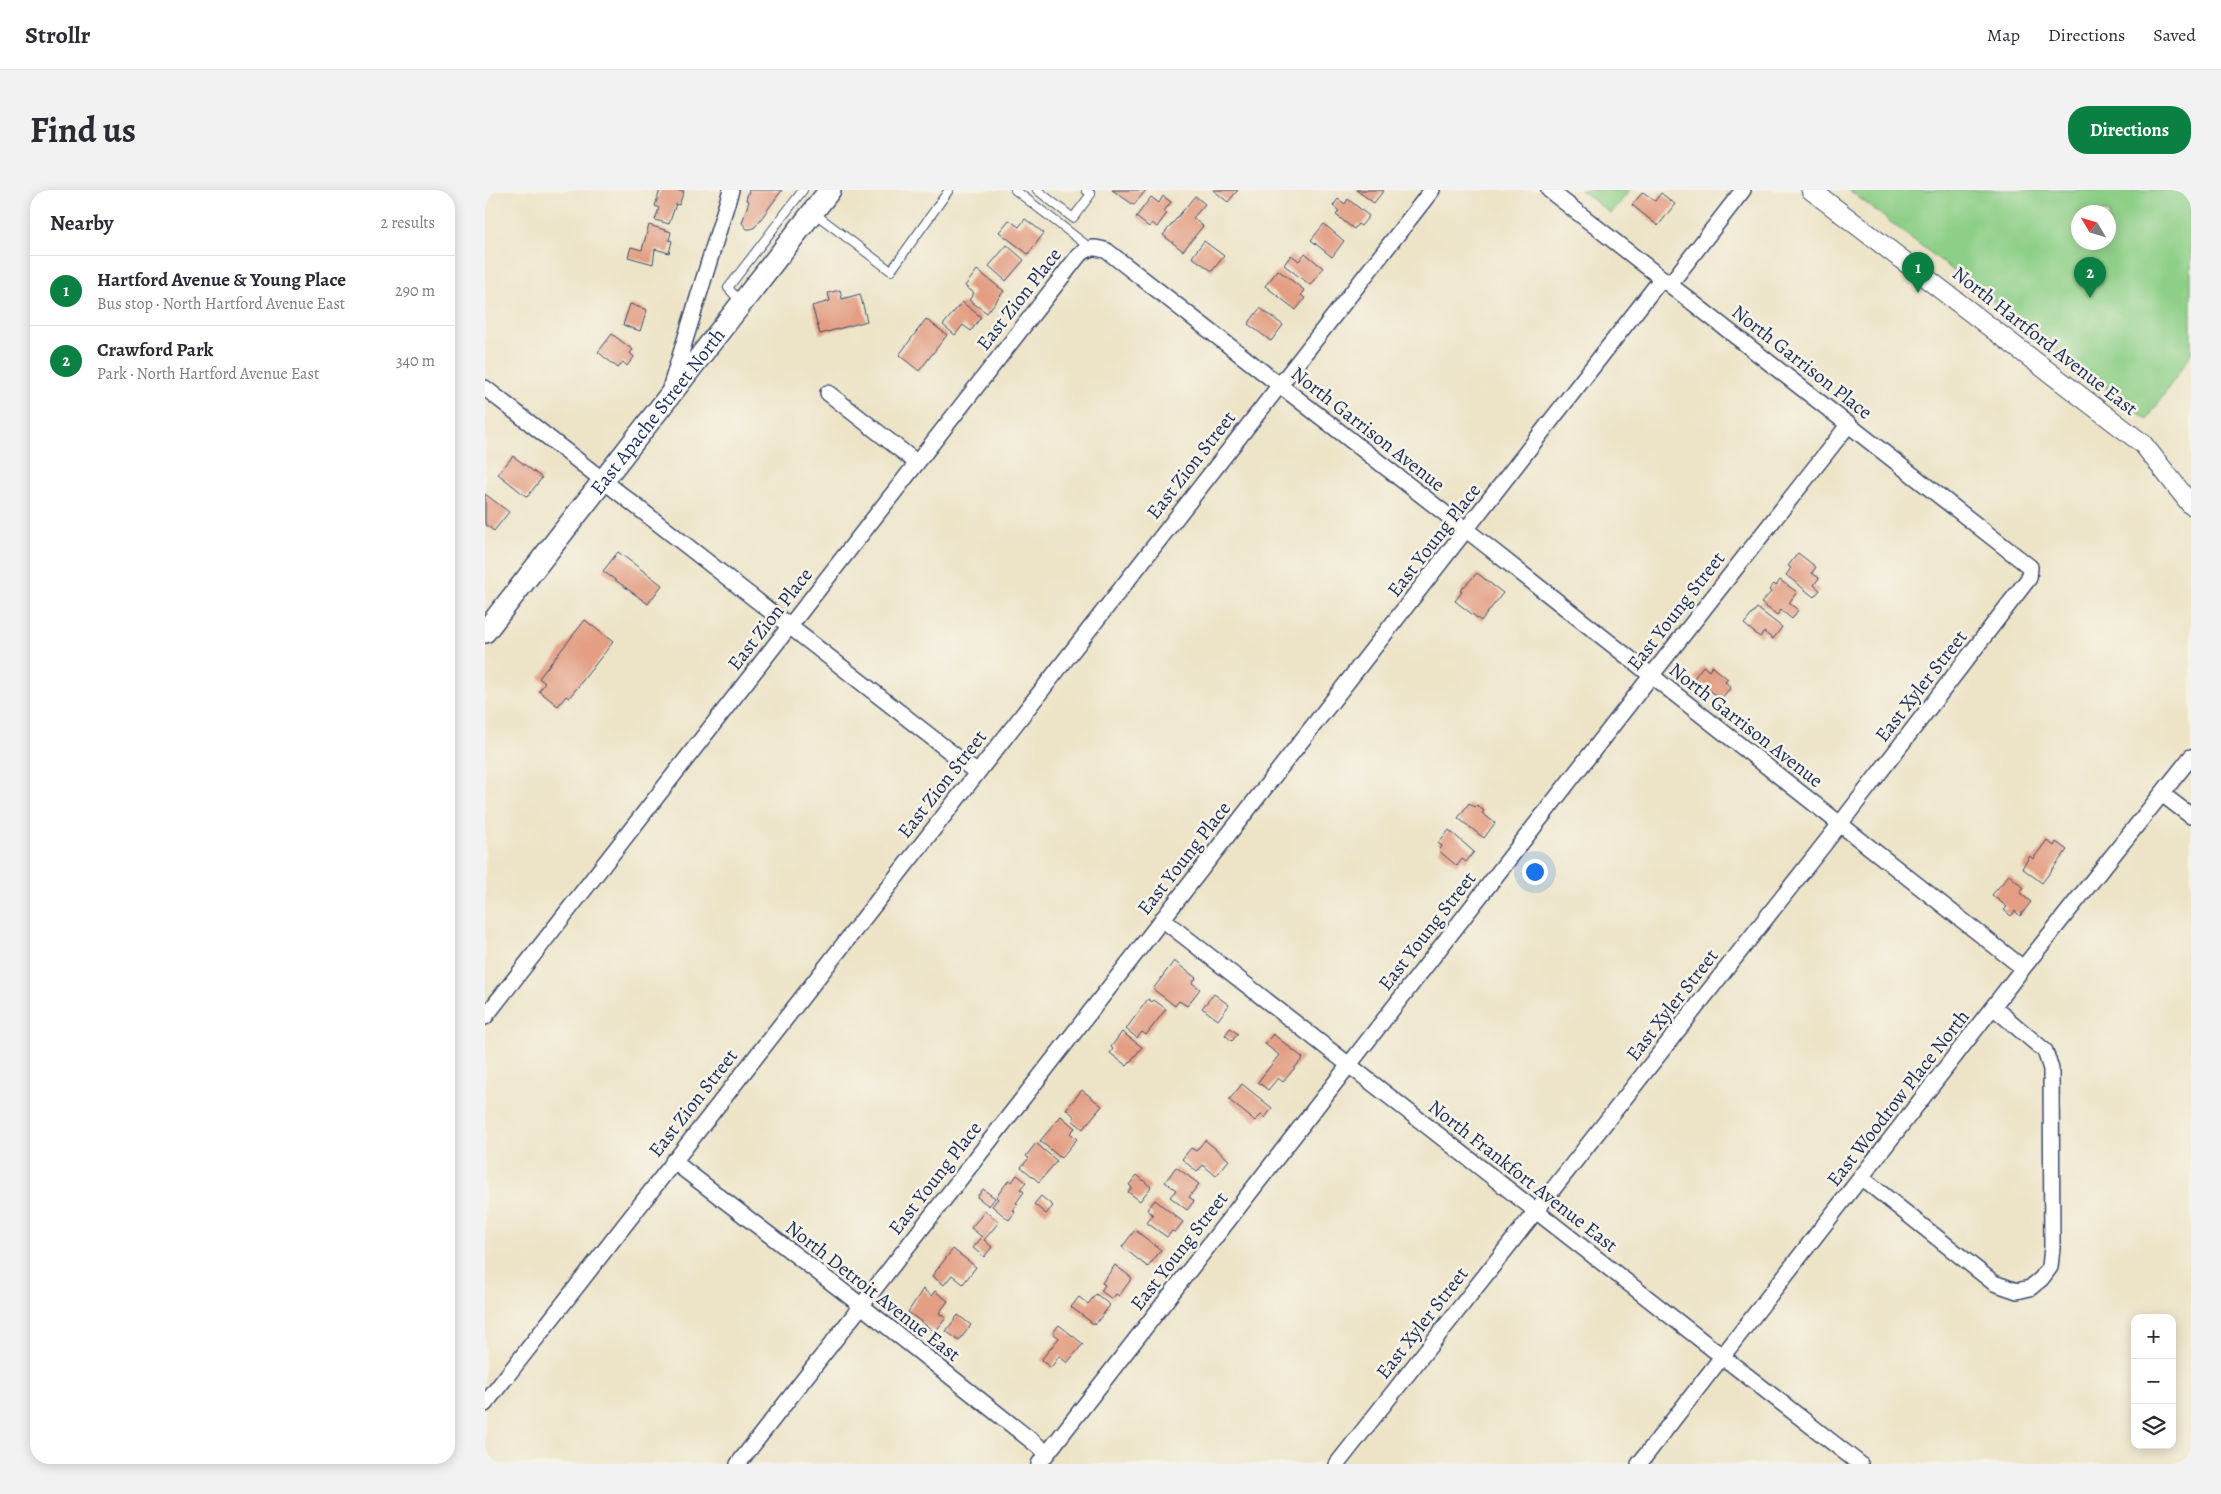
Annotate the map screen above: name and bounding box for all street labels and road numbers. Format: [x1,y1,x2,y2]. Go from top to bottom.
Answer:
street label: East Zion Place [970,242,1068,356]
street label: North Hartford Avenue East [1947,260,2144,422]
street label: North Garrison Place [1726,299,1878,425]
street label: East Apache Street North [584,322,731,500]
street label: North Garrison Avenue [1285,360,1451,498]
street label: East Zion Street [1140,405,1242,525]
street label: East Young Place [1381,478,1487,602]
street label: East Young Street [1621,546,1731,676]
street label: East Zion Place [721,562,819,676]
street label: East Xyler Street [1869,624,1974,748]
street label: North Garrison Avenue [1663,656,1829,794]
street label: East Zion Street [891,724,993,844]
street label: East Young Place [1131,796,1237,920]
street label: East Young Street [1372,866,1482,996]
street label: East Xyler Street [1620,943,1725,1067]
street label: East Woodrow Place North [1820,1004,1976,1192]
street label: East Zion Street [642,1043,744,1163]
street label: North Frankfort Avenue East [1423,1093,1624,1259]
street label: East Young Place [882,1116,988,1240]
street label: East Young Street [1124,1186,1234,1316]
street label: North Detroit Avenue East [780,1214,966,1368]
street label: East Xyler Street [1370,1261,1475,1385]

